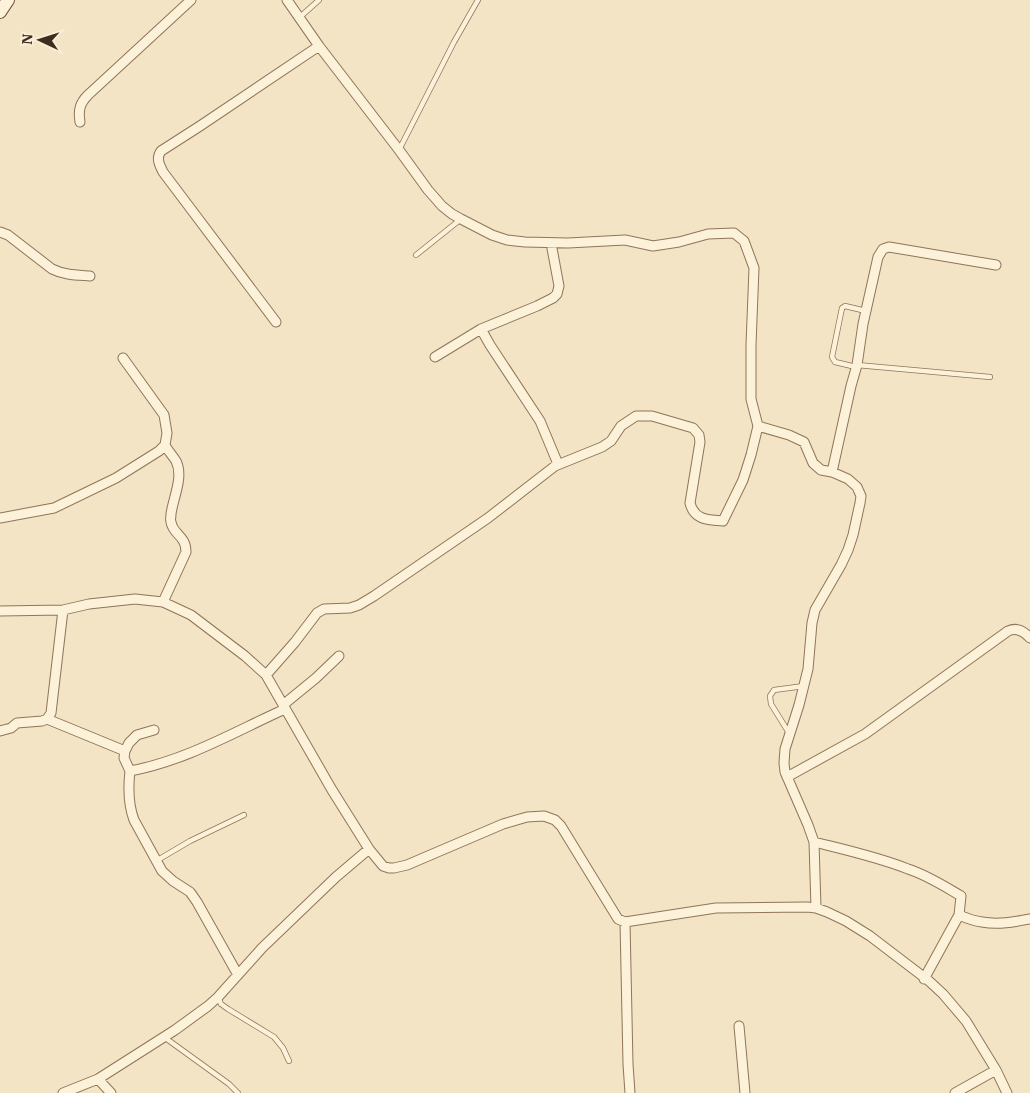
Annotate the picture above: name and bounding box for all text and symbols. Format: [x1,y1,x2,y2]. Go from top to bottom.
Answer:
north arrow [15,15,65,65]
text: N [18,33,36,45]

